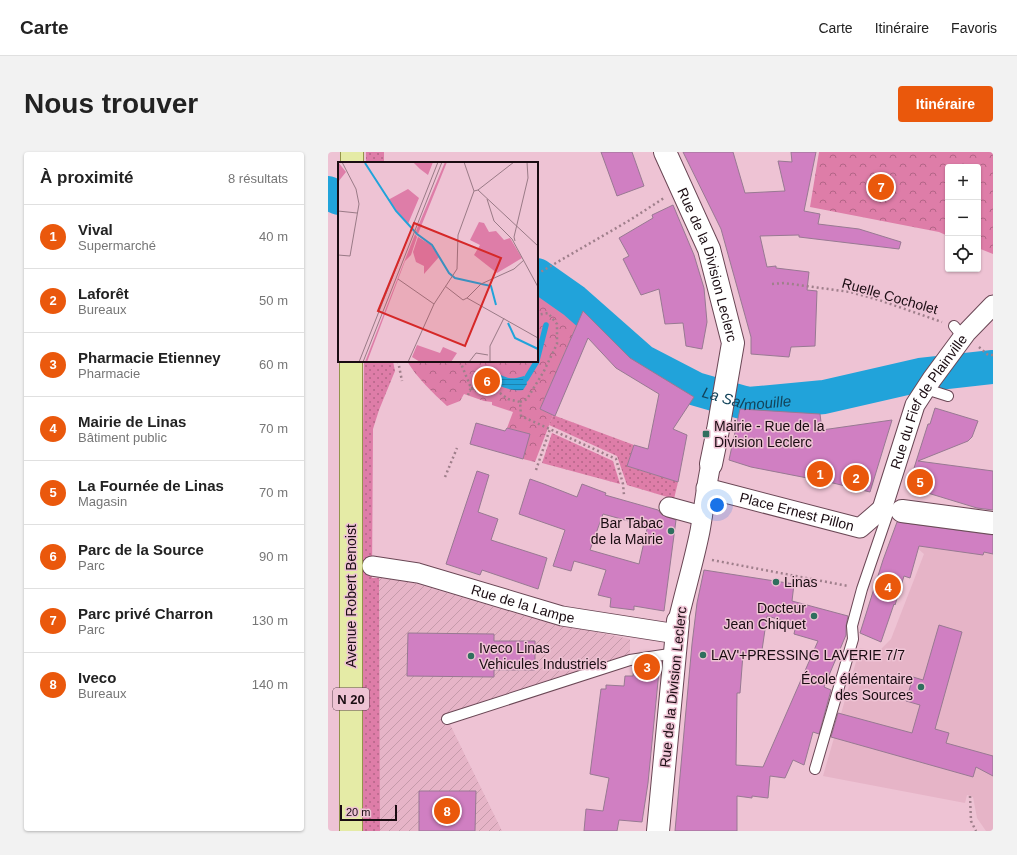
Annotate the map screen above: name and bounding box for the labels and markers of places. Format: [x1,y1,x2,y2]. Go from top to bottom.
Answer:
pin: 7 [868,172,894,202]
pin: 6 [474,366,500,396]
place label: Mairie - Rue de la Division Leclerc [714,418,825,450]
marker: Mairie - Rue de la Division Leclerc [701,429,711,439]
pin: 1 [807,459,833,489]
pin: 2 [843,463,869,493]
pin: 5 [907,467,933,497]
place label: Bar Tabac de la Mairie [591,515,663,547]
marker: Bar Tabac de la Mairie [666,526,676,536]
pin: 4 [875,572,901,602]
place label: Linas [784,574,817,590]
marker: Linas [771,577,781,587]
place label: Docteur Jean Chiquet [723,600,806,632]
marker: Docteur Jean Chiquet [809,611,819,621]
place label: Iveco Linas Vehicules Industriels [479,640,607,672]
place label: LAV'+PRESSING LAVERIE 7/7 [711,647,905,663]
marker: LAV'+PRESSING LAVERIE 7/7 [698,650,708,660]
marker: Iveco Linas Vehicules Industriels [466,651,476,661]
pin: 3 [634,652,660,682]
place label: École élémentaire des Sources [801,671,913,703]
marker: École élémentaire des Sources [916,682,926,692]
pin: 8 [434,796,460,826]

